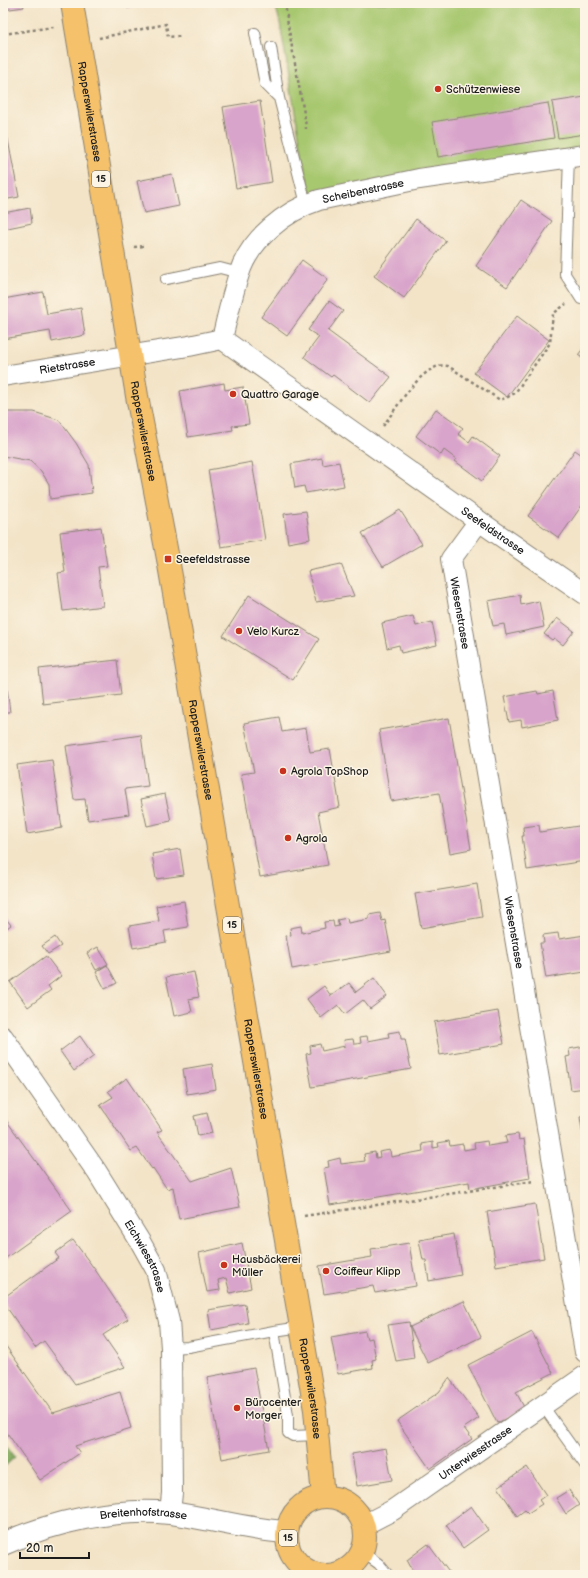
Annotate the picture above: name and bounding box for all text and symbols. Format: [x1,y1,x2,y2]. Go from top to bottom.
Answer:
street label: Rapperswilerstrasse [75,60,105,163]
place label: Schützenwiese [446,83,521,96]
marker: Schützenwiese [433,84,443,94]
road number: 15 [92,171,110,187]
street label: Scheibenstrasse [321,176,405,206]
street label: Rietstrasse [38,355,97,377]
street label: Rapperswilerstrasse [128,380,160,483]
place label: Quattro Garage [241,388,319,401]
marker: Quattro Garage [228,389,238,399]
street label: Seefeldstrasse [459,504,528,557]
place label: Seefeldstrasse [176,553,251,566]
marker: Seefeldstrasse [163,554,173,564]
street label: Wiesenstrasse [448,576,473,651]
place label: Velo Kurcz [247,625,300,638]
marker: Velo Kurcz [234,626,244,636]
street label: Rapperswilerstrasse [186,699,216,802]
place label: Agrola TopShop [291,765,369,778]
marker: Agrola TopShop [278,766,288,776]
place label: Agrola [296,832,327,845]
marker: Agrola [283,833,293,843]
street label: Wiesenstrasse [502,895,527,970]
road number: 15 [223,917,241,933]
street label: Rapperswilerstrasse [241,1018,272,1121]
street label: Eichwiesstrasse [122,1217,168,1294]
place label: Hausbäckerei Müller [232,1253,301,1279]
marker: Hausbäckerei Müller [219,1260,229,1270]
place label: Coiffeur Klipp [334,1265,401,1278]
marker: Coiffeur Klipp [321,1266,331,1276]
street label: Rapperswilerstrasse [296,1337,324,1440]
place label: Bürocenter Morger [245,1396,302,1422]
marker: Bürocenter Morger [232,1403,242,1413]
street label: Unterwiesstrasse [436,1422,515,1483]
street label: Breitenhofstrasse [99,1505,189,1522]
road number: 15 [279,1530,297,1546]
scale bar [20,1534,89,1560]
text: 20 m [26,1541,53,1556]

